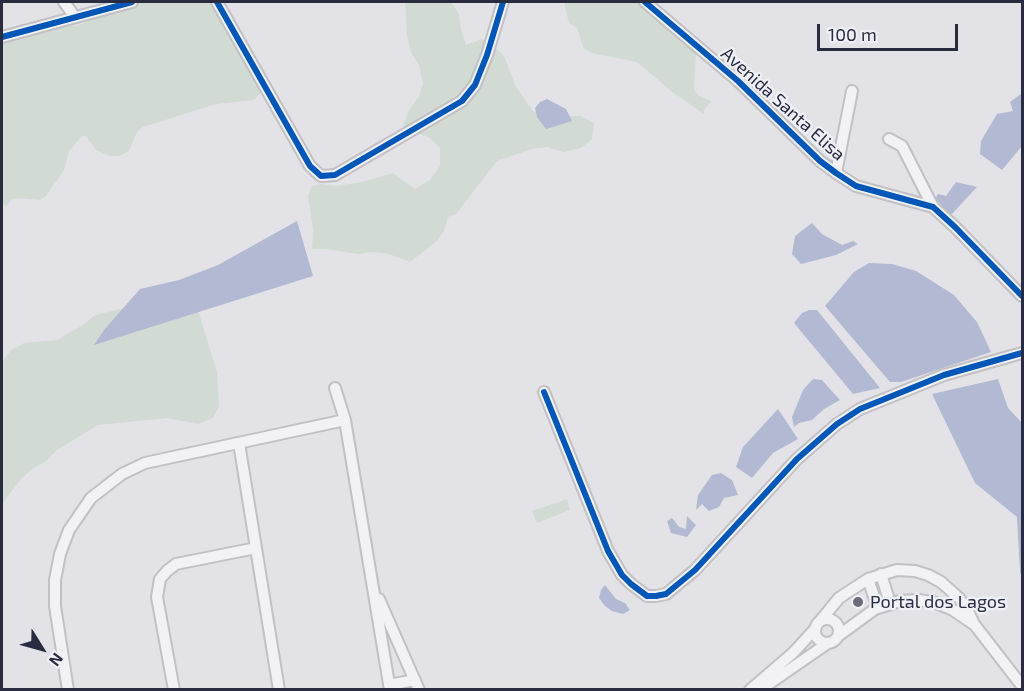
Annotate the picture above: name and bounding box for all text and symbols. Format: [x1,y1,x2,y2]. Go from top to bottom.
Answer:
scale bar [820,12,961,50]
text: 100 m [828,23,877,45]
street label: Avenida Santa Elisa [717,43,849,165]
place label: Portal dos Lagos [870,591,1006,613]
marker: Portal dos Lagos [851,595,865,609]
north arrow [12,619,72,679]
text: N [46,650,68,670]

